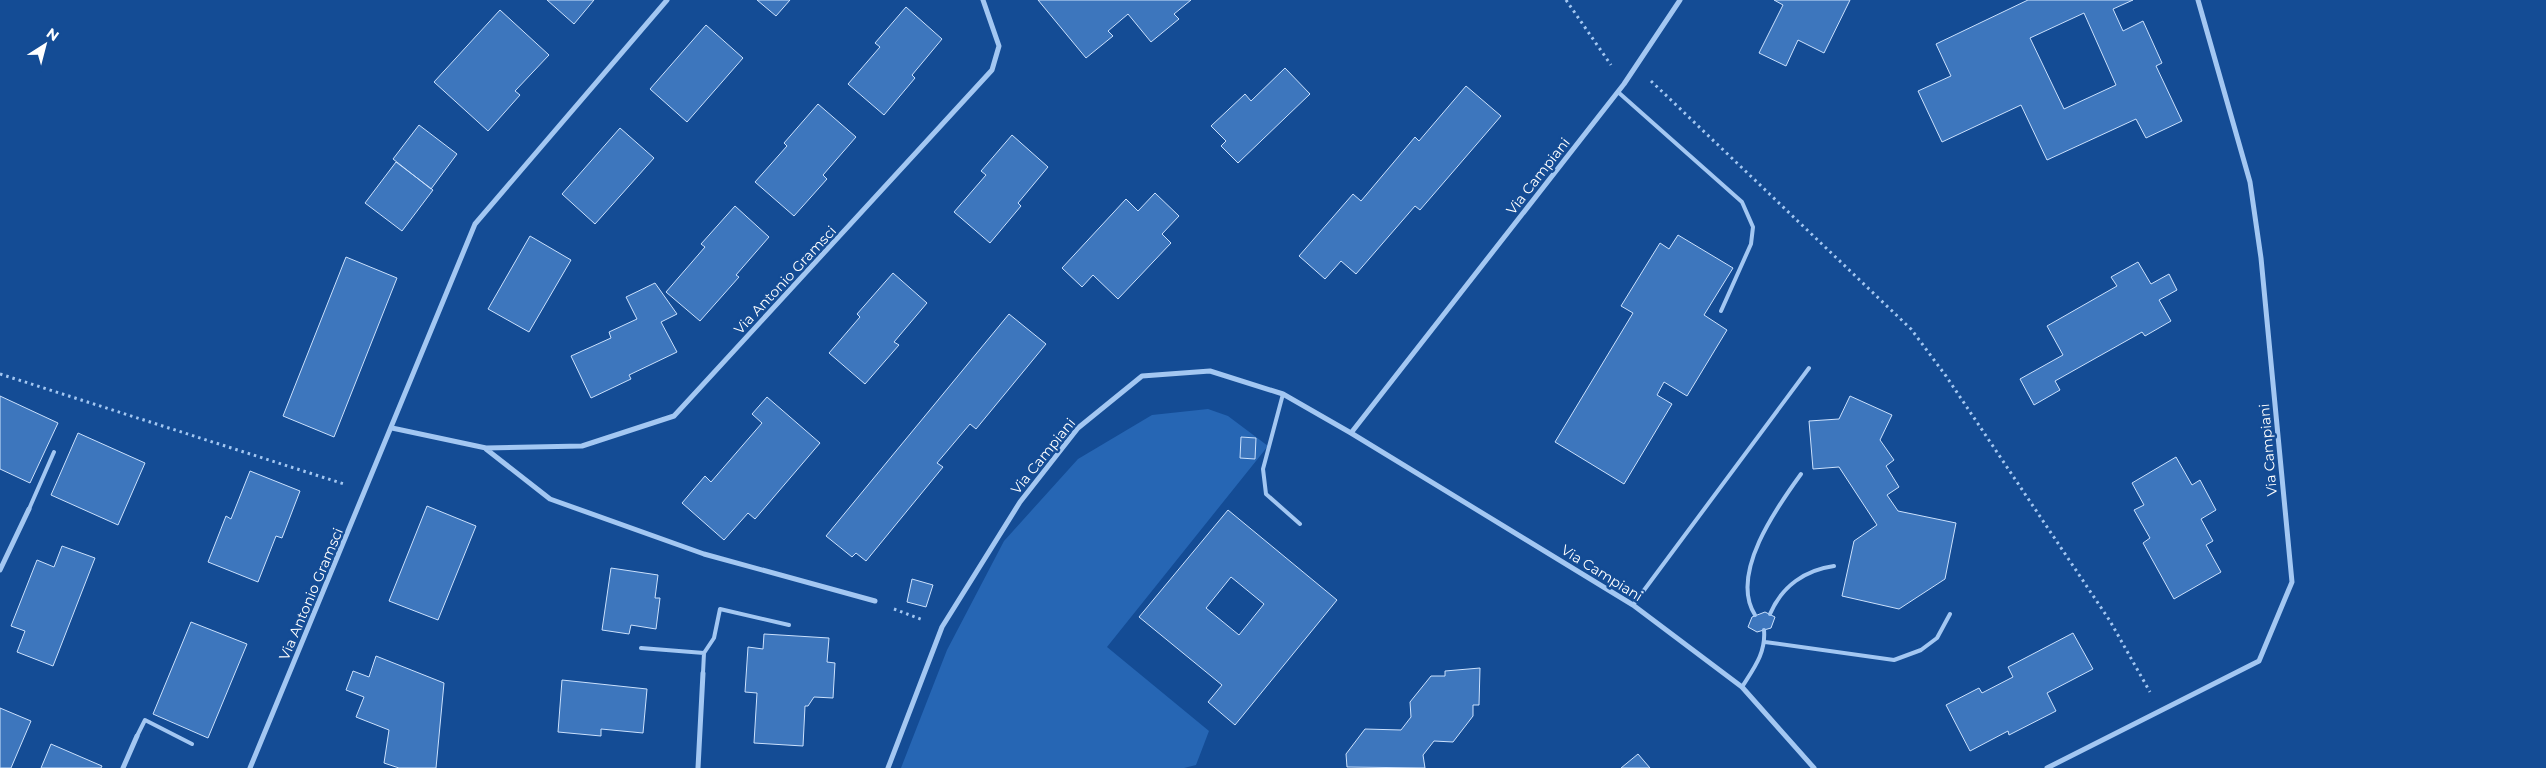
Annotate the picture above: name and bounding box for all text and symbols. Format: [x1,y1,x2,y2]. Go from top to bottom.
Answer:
north arrow [20,20,70,70]
text: N [43,24,63,45]
street label: Via Campiani [1502,134,1574,218]
street label: Via Antonio Gramsci [730,222,840,338]
street label: Via Campiani [2255,403,2281,497]
street label: Via Campiani [1007,414,1079,498]
street label: Via Antonio Gramsci [275,525,347,663]
street label: Via Campiani [1558,541,1646,605]

